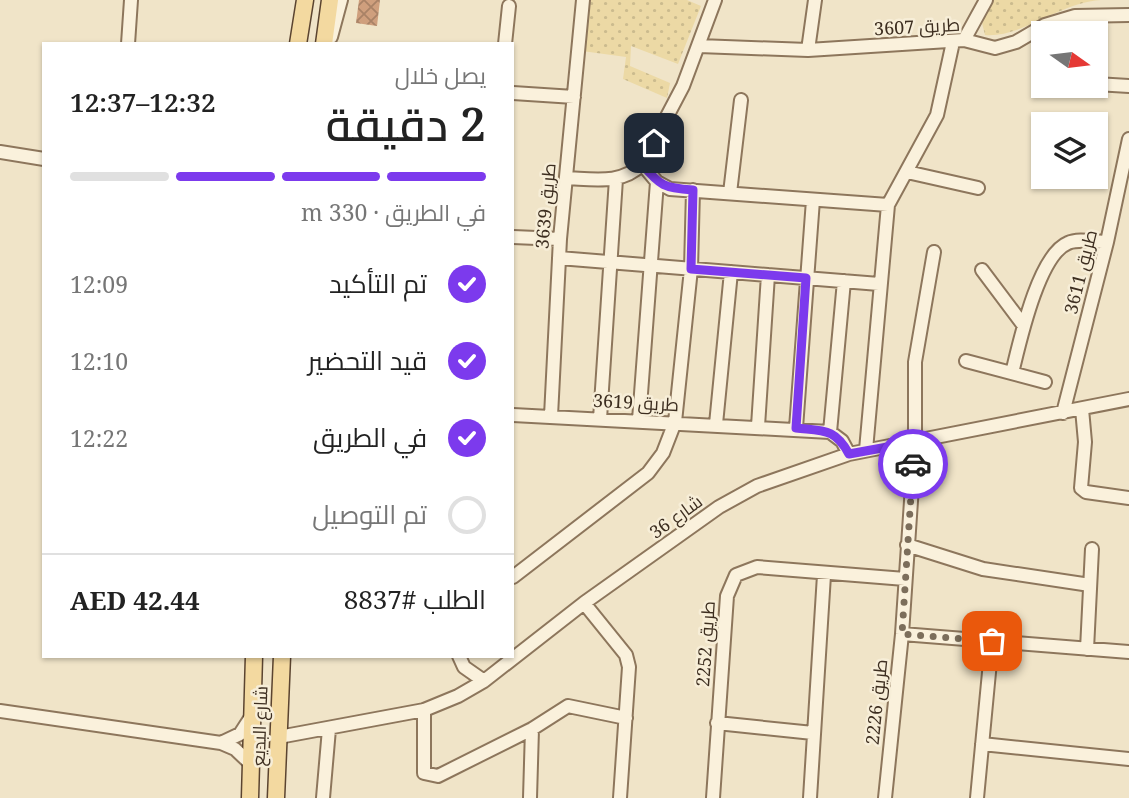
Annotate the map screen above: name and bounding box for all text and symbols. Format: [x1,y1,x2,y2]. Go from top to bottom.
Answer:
street label: طريق 3607 [873,12,961,41]
north arrow [1031,21,1108,98]
map controls [1031,21,1108,189]
text: يصل خلال [395,59,486,91]
text: 12:32–12:37 [70,84,216,120]
text: 2 دقيقة [326,92,486,154]
button: layers [1031,112,1108,189]
pin [624,113,684,173]
icon: home [635,124,673,162]
street label: طريق 3639 [529,162,562,250]
text: في الطريق · 330 m [301,196,486,228]
street label: طريق 3611 [1058,227,1103,317]
text: تم التأكيد [329,265,427,301]
icon: check [448,265,486,303]
text: 12:09 [70,268,128,300]
text: قيد التحضير [308,342,427,378]
icon: check [448,342,486,380]
text: 12:10 [70,345,128,377]
street label: طريق 3619 [592,388,680,417]
text: في الطريق [313,419,427,455]
icon: check [448,419,486,457]
text: 12:22 [70,422,128,454]
courier [878,429,948,499]
icon: car [894,445,932,483]
street label: شارع 36 [644,489,707,544]
text: تم التوصيل [312,496,427,532]
text: الطلب #8837 [344,581,486,617]
text: AED 42.44 [70,582,200,618]
street label: طريق 2252 [690,600,721,688]
pin [962,611,1022,671]
icon: bag [973,622,1011,660]
street label: طريق 2226 [860,658,893,746]
street label: شارع البديع [246,685,273,767]

